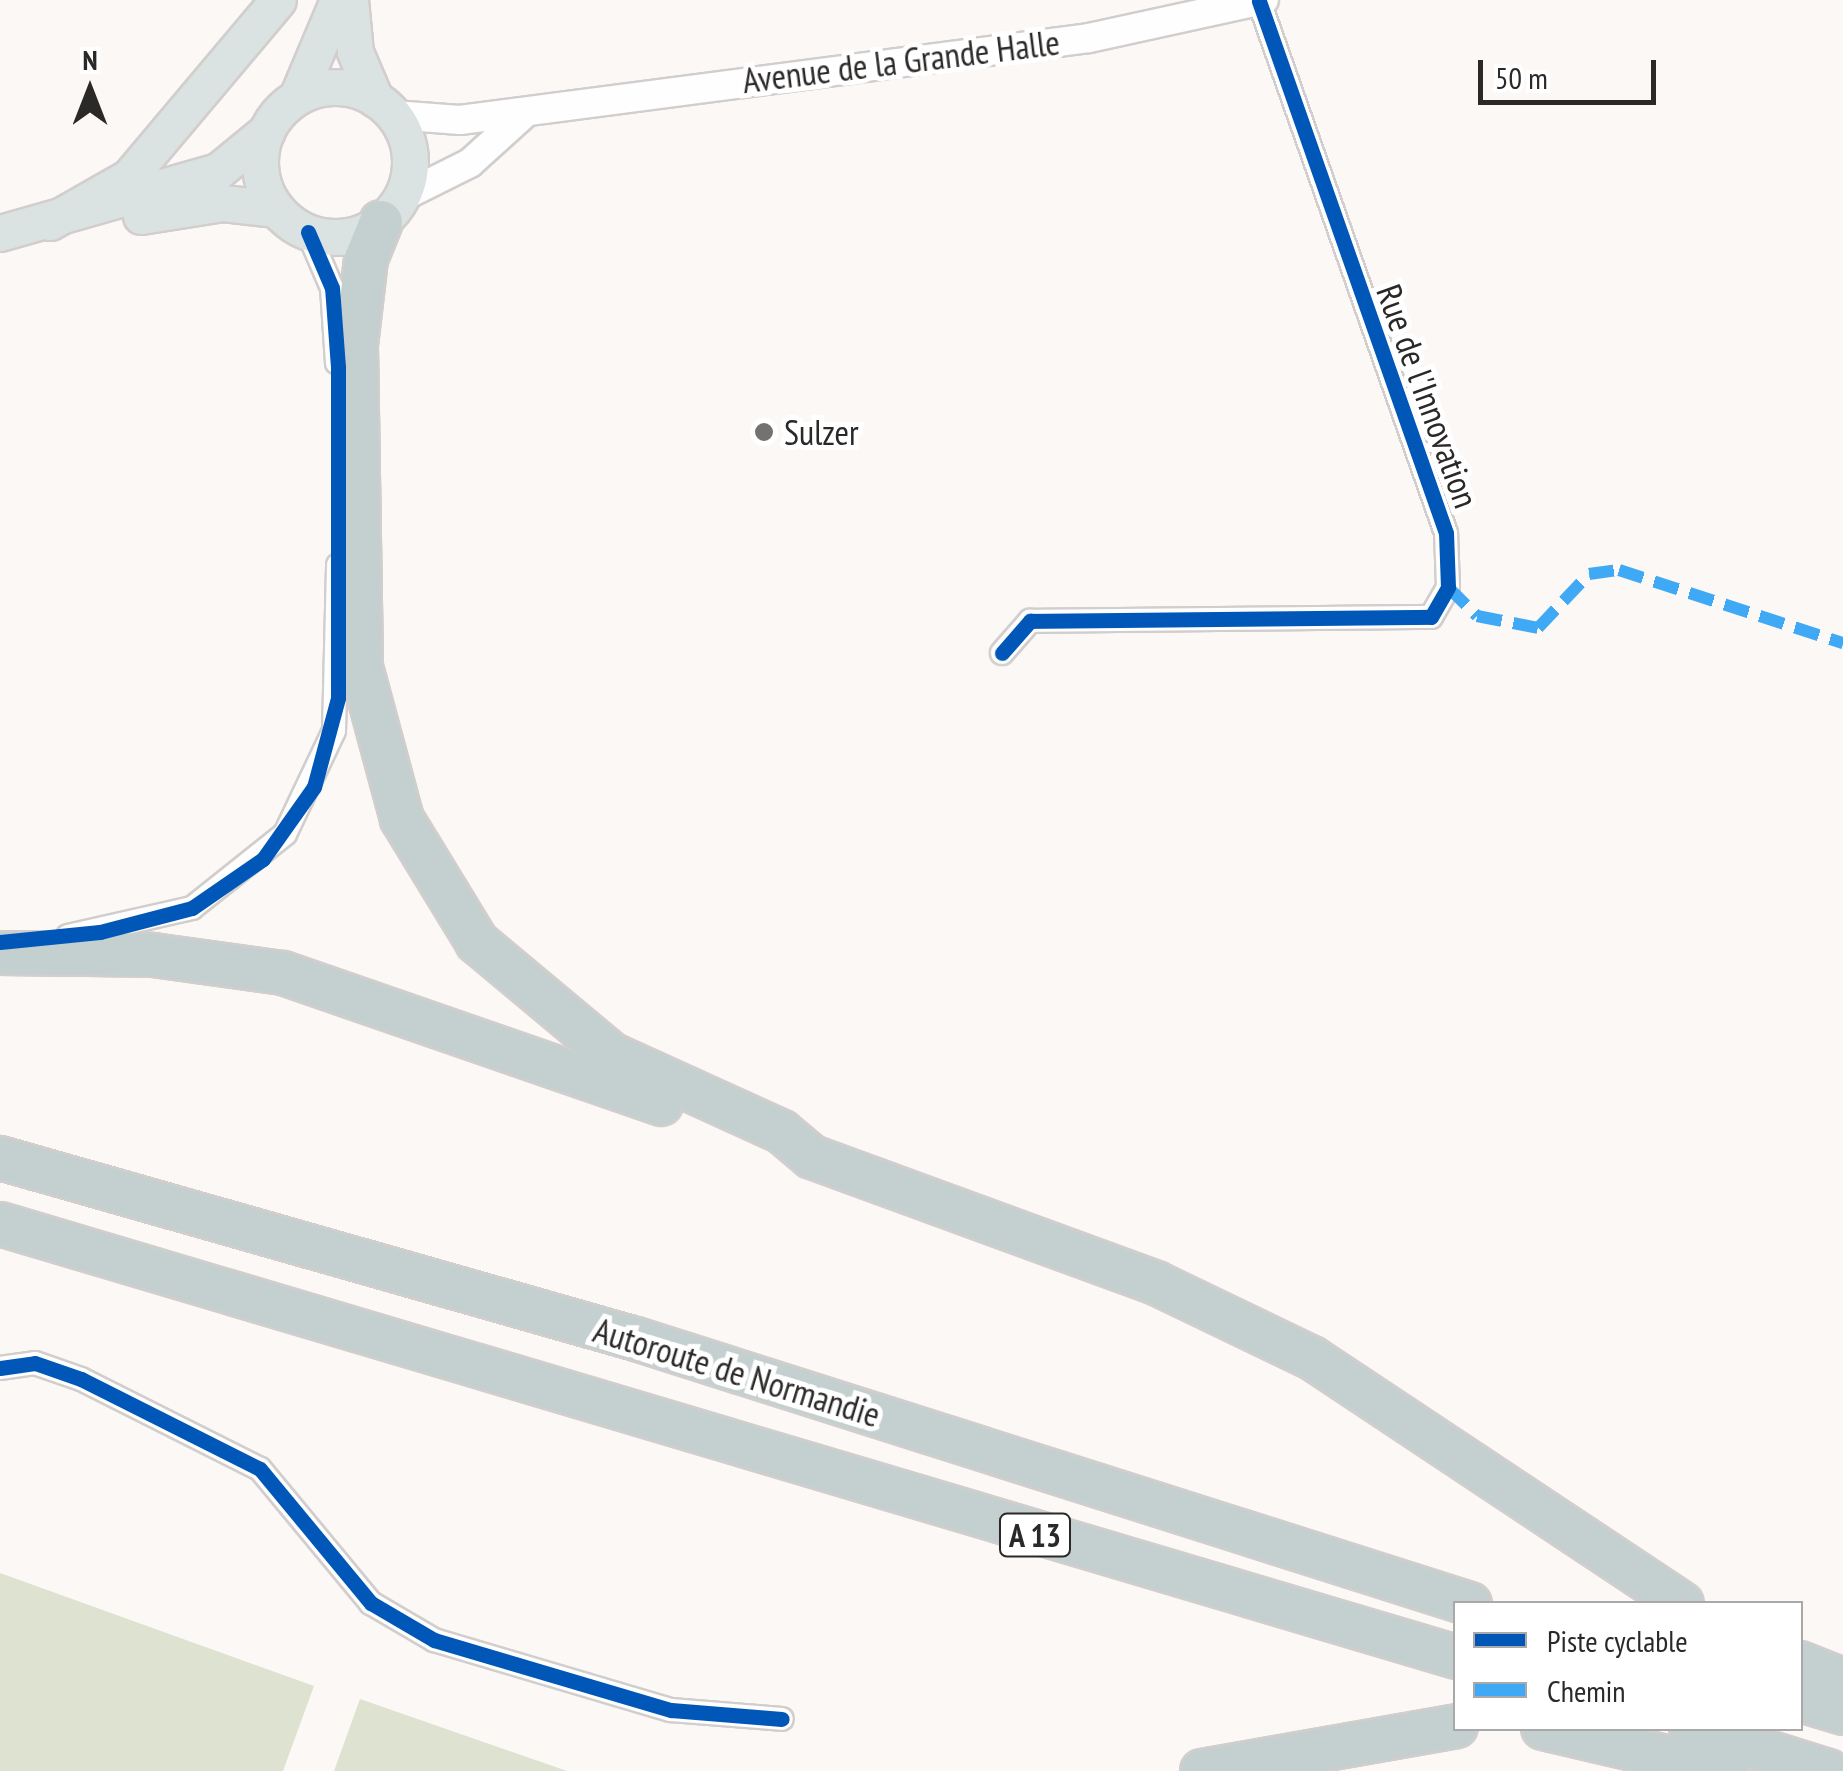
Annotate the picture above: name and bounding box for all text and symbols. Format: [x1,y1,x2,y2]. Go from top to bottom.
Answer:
street label: Avenue de la Grande Halle [740,21,1062,101]
north arrow [40,40,140,140]
scale bar [1483,40,1660,102]
text: N [82,41,98,78]
text: 50 m [1495,58,1548,97]
street label: Rue de l'Innovation [1368,279,1488,513]
place label: Sulzer [784,411,859,453]
marker: Sulzer [753,421,775,443]
street label: Autoroute de Normandie [589,1308,885,1436]
road number: A 13 [998,1508,1072,1562]
legend [1453,1601,1803,1731]
text: Piste cyclable [1547,1621,1688,1660]
text: Chemin [1547,1671,1626,1710]

